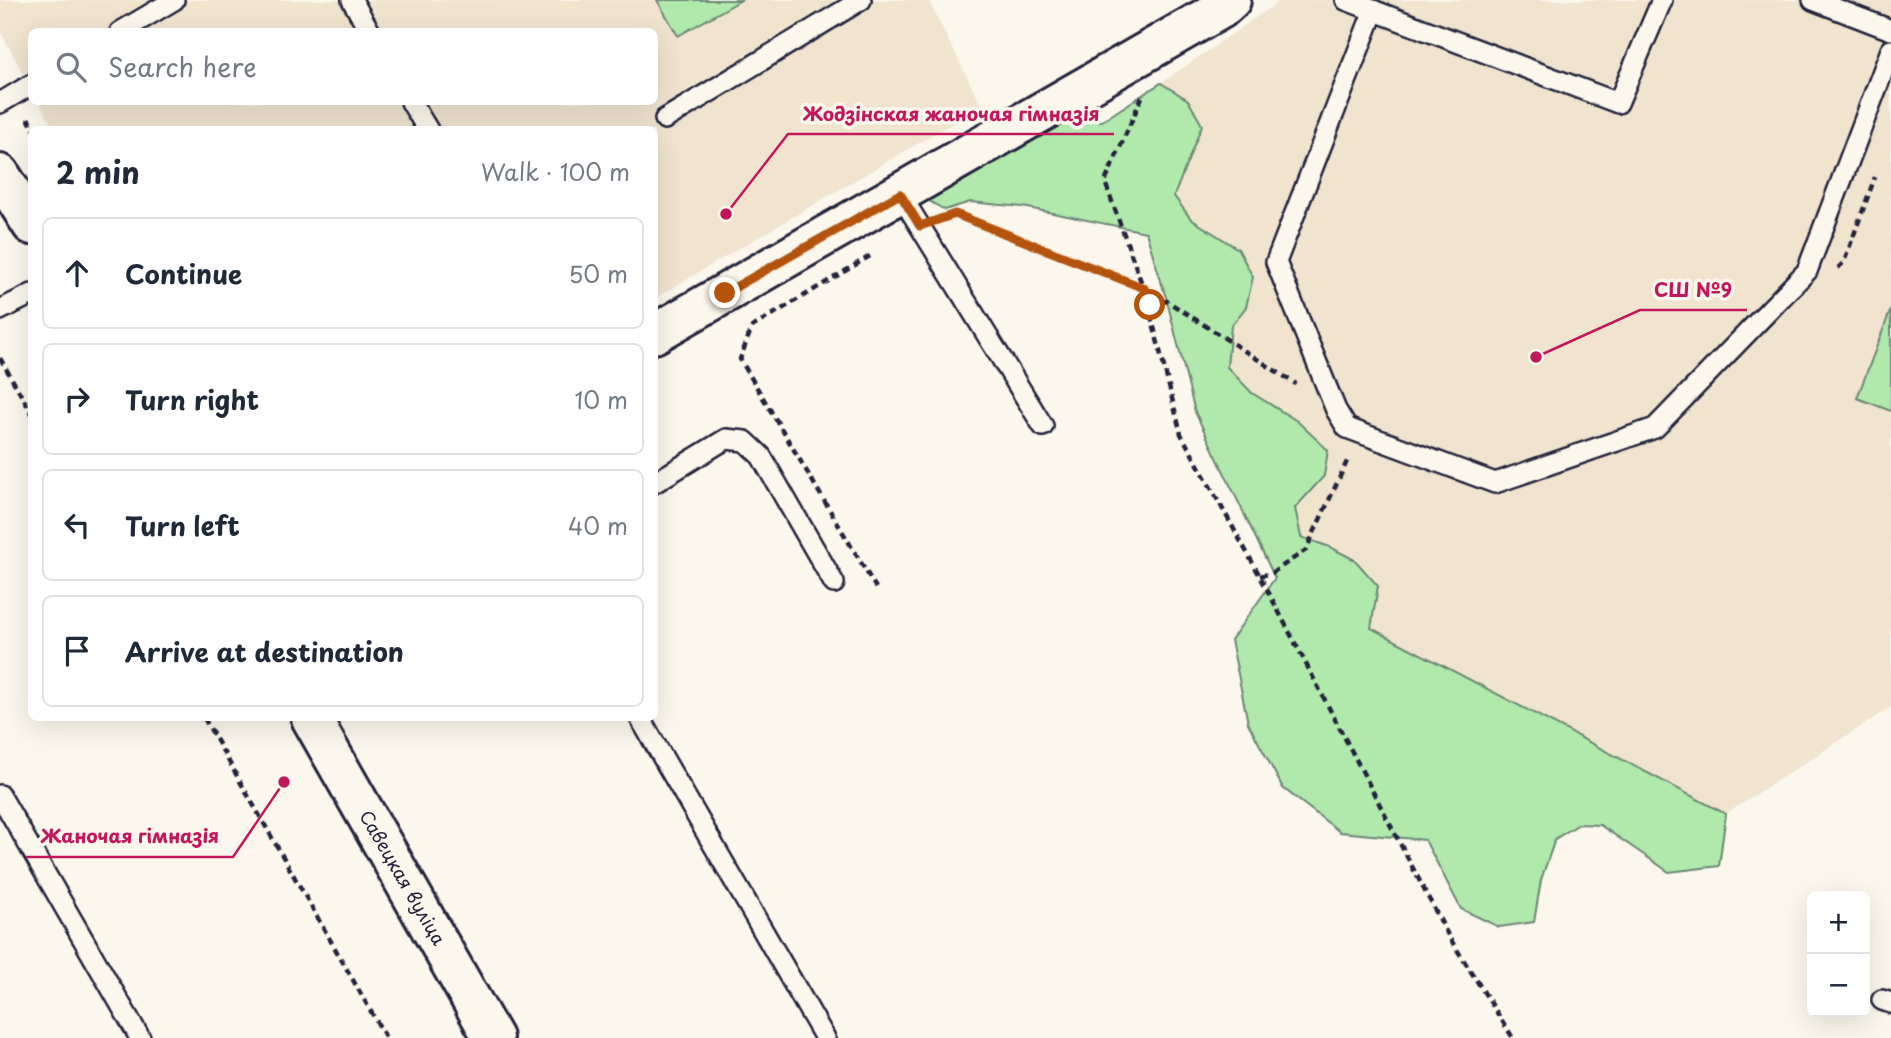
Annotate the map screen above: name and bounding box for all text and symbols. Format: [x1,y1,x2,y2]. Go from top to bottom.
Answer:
search box [28,28,658,105]
text: Search here [108,47,257,86]
icon: search [52,48,90,86]
callout: Жодзінская жаночая гімназія [788,94,1114,134]
text: Жодзінская жаночая гімназія [802,99,1100,127]
text: 2 min [56,149,140,194]
text: Walk · 100 m [481,154,630,189]
icon: ahead [58,254,96,292]
text: Continue [125,254,242,293]
text: 50 m [568,256,628,291]
callout: СШ №9 [1640,270,1747,310]
text: СШ №9 [1654,275,1732,303]
route end [709,277,740,308]
route start [1134,289,1165,320]
icon: right [58,380,96,418]
text: Turn right [125,380,259,419]
text: 10 m [574,382,628,417]
icon: left [58,506,96,544]
text: Turn left [125,506,240,545]
text: 40 m [568,508,628,543]
icon: arrive [58,632,96,670]
text: Arrive at destination [125,632,404,671]
street label: Савецкая вуліца [354,805,453,950]
callout: Жаночая гімназія [26,817,233,857]
text: Жаночая гімназія [40,821,219,849]
map controls [1807,891,1870,1017]
button: + [1807,891,1870,954]
button: − [1807,954,1870,1017]

